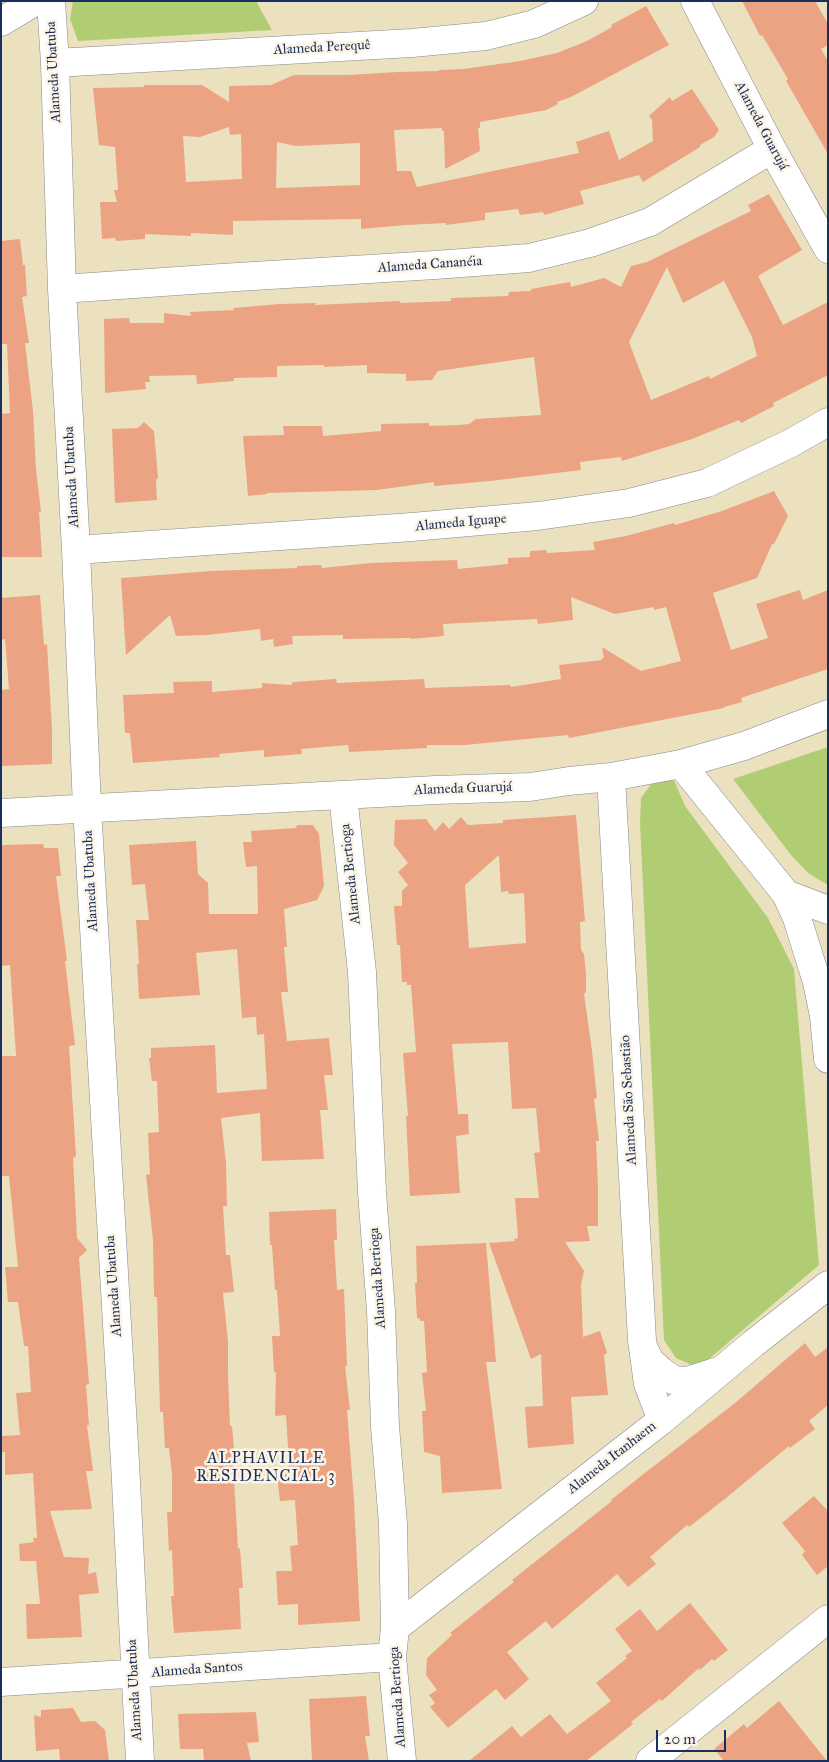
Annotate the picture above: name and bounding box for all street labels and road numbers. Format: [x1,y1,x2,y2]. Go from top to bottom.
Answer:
street label: Alameda Ubatuba [43,21,65,123]
street label: Alameda Perequê [273,37,371,59]
street label: Alameda Guarujá [730,79,792,173]
street label: Alameda Cananéia [377,253,483,277]
street label: Alameda Ubatuba [61,426,83,528]
street label: Alameda Iguape [415,511,507,535]
street label: Alameda Guarujá [414,779,512,799]
street label: Alameda Bertioga [337,823,365,925]
street label: Alameda Ubatuba [80,830,102,932]
street label: Alameda São Sebastião [617,1034,641,1166]
street label: Alameda Bertioga [366,1227,390,1329]
street label: Alameda Ubatuba [102,1235,126,1337]
street label: Alameda Itanhaem [564,1418,660,1498]
street label: Alameda Ubatuba [124,1639,146,1741]
street label: Alameda Bertioga [386,1646,410,1748]
street label: Alameda Santos [151,1658,243,1682]

